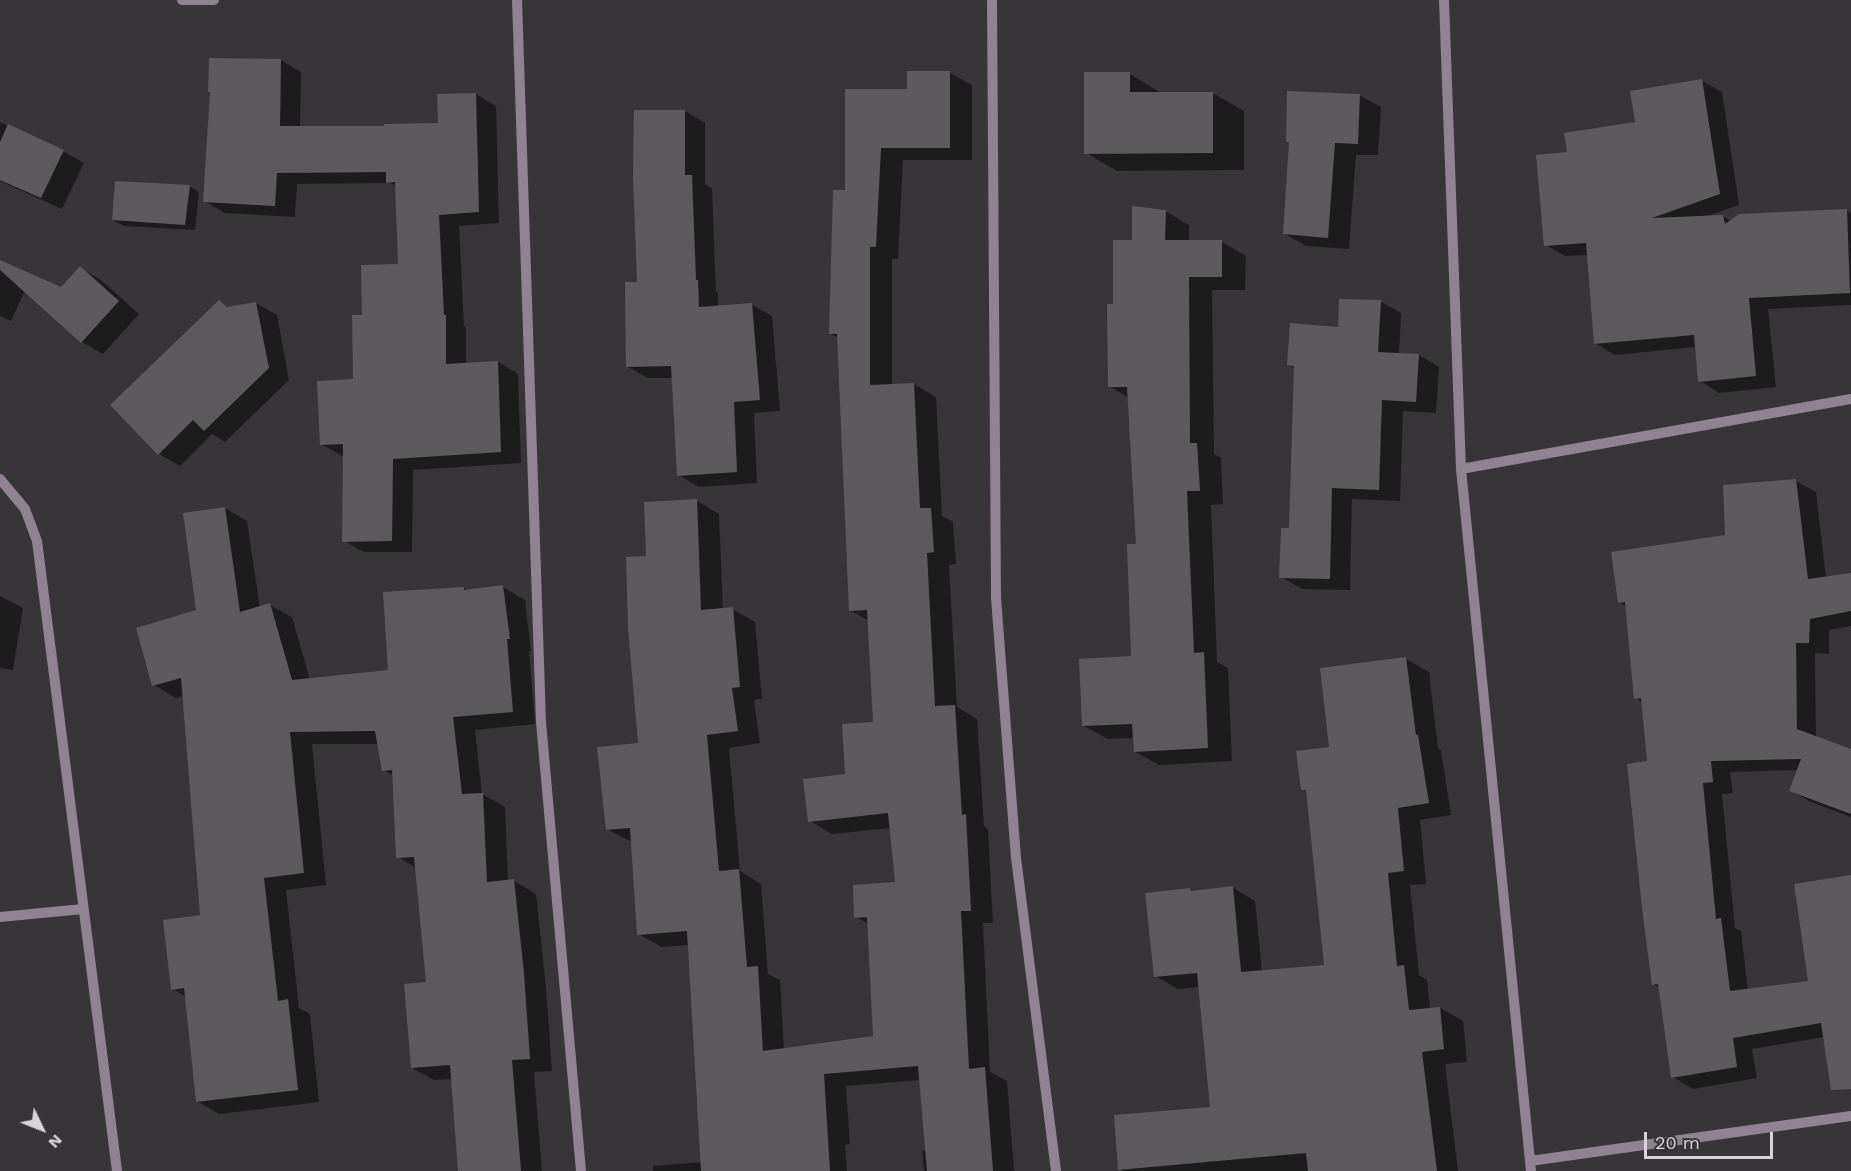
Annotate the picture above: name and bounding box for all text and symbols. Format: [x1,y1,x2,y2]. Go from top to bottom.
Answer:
north arrow [12,1099,72,1159]
scale bar [1647,1120,1776,1158]
text: N [45,1131,67,1152]
text: 20 m [1655,1132,1700,1153]

